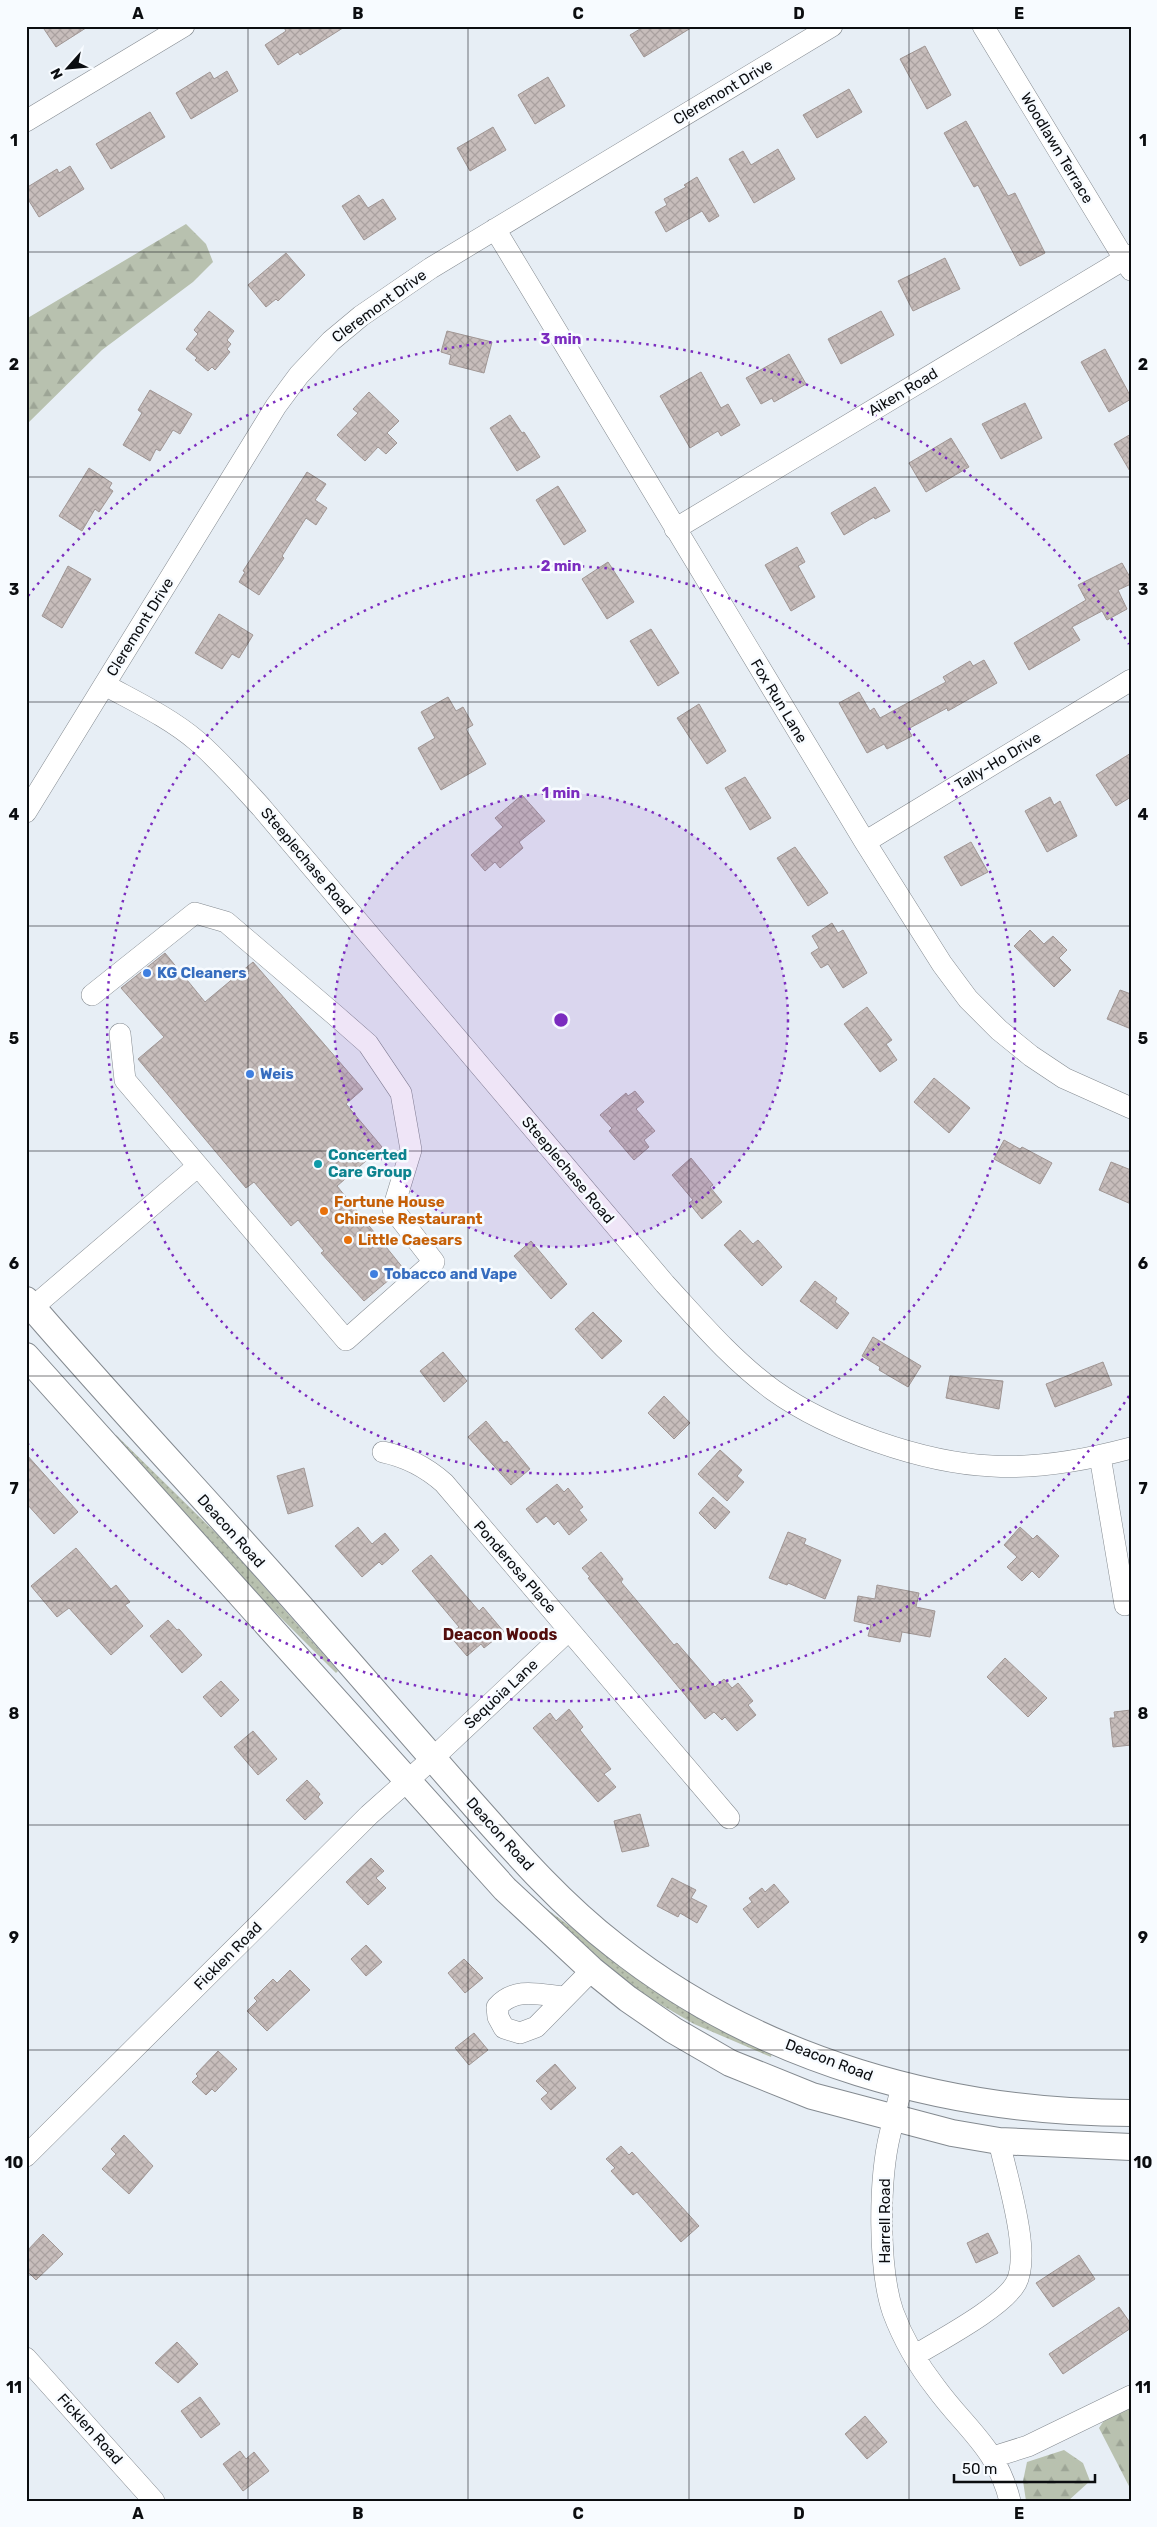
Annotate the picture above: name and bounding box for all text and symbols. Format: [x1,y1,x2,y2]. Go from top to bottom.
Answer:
text: A [132,4,144,23]
text: B [352,4,364,23]
text: C [572,4,584,23]
text: D [793,4,805,23]
text: E [1014,4,1024,23]
north arrow [42,42,92,92]
street label: Cleremont Drive [670,55,776,129]
text: N [47,65,67,82]
street label: Woodlawn Terrace [1017,89,1097,207]
text: 1 [10,131,18,150]
text: 1 [1139,131,1147,150]
street label: Cleremont Drive [328,266,430,346]
text: 3 min [541,330,581,348]
text: 2 [9,355,19,374]
text: 2 [1138,355,1148,374]
street label: Aiken Road [865,364,941,420]
text: 2 min [541,557,581,575]
street label: Cleremont Drive [103,575,177,679]
text: 3 [9,580,19,599]
text: 3 [1138,580,1148,599]
street label: Fox Run Lane [747,656,811,746]
street label: Tally-Ho Drive [952,728,1044,794]
text: 1 min [542,784,580,802]
street label: Steeplechase Road [257,804,357,918]
text: 4 [9,805,20,824]
text: 4 [1138,805,1149,824]
place label: KG Cleaners [157,964,247,982]
marker: KG Cleaners [141,967,153,979]
centre of rings [552,1011,570,1029]
text: 5 [9,1029,19,1048]
text: 5 [1138,1029,1148,1048]
place label: Weis [260,1065,294,1083]
marker: Weis [244,1068,256,1080]
street label: Steeplechase Road [518,1113,618,1227]
place label: Concerted Care Group [328,1146,412,1181]
marker: Concerted Care Group [312,1158,324,1170]
place label: Fortune House Chinese Restaurant [334,1193,483,1228]
marker: Fortune House Chinese Restaurant [318,1205,330,1217]
place label: Little Caesars [358,1231,462,1249]
marker: Little Caesars [342,1234,354,1246]
text: 6 [9,1254,19,1273]
text: 6 [1138,1254,1148,1273]
place label: Tobacco and Vape [384,1265,517,1283]
marker: Tobacco and Vape [368,1268,380,1280]
text: 7 [9,1479,19,1498]
text: 7 [1138,1479,1148,1498]
street label: Deacon Road [193,1491,269,1571]
street label: Ponderosa Place [470,1517,560,1617]
district label: Deacon Woods [443,1625,557,1644]
street label: Sequoia Lane [460,1655,542,1733]
text: 8 [9,1704,20,1723]
text: 8 [1138,1704,1149,1723]
street label: Deacon Road [462,1794,538,1874]
street label: Ficklen Road [190,1918,266,1994]
text: 9 [9,1928,19,1947]
text: 9 [1138,1928,1148,1947]
street label: Deacon Road [783,2035,875,2085]
text: 10 [5,2153,24,2172]
text: 10 [1134,2153,1153,2172]
street label: Harrell Road [876,2178,894,2264]
text: 11 [6,2378,22,2397]
text: 11 [1135,2378,1151,2397]
street label: Ficklen Road [54,2390,126,2468]
scale bar [954,2452,1096,2484]
text: 50 m [962,2460,997,2478]
text: A [132,2504,144,2523]
text: B [352,2504,364,2523]
text: C [572,2504,584,2523]
text: D [793,2504,805,2523]
text: E [1014,2504,1024,2523]

